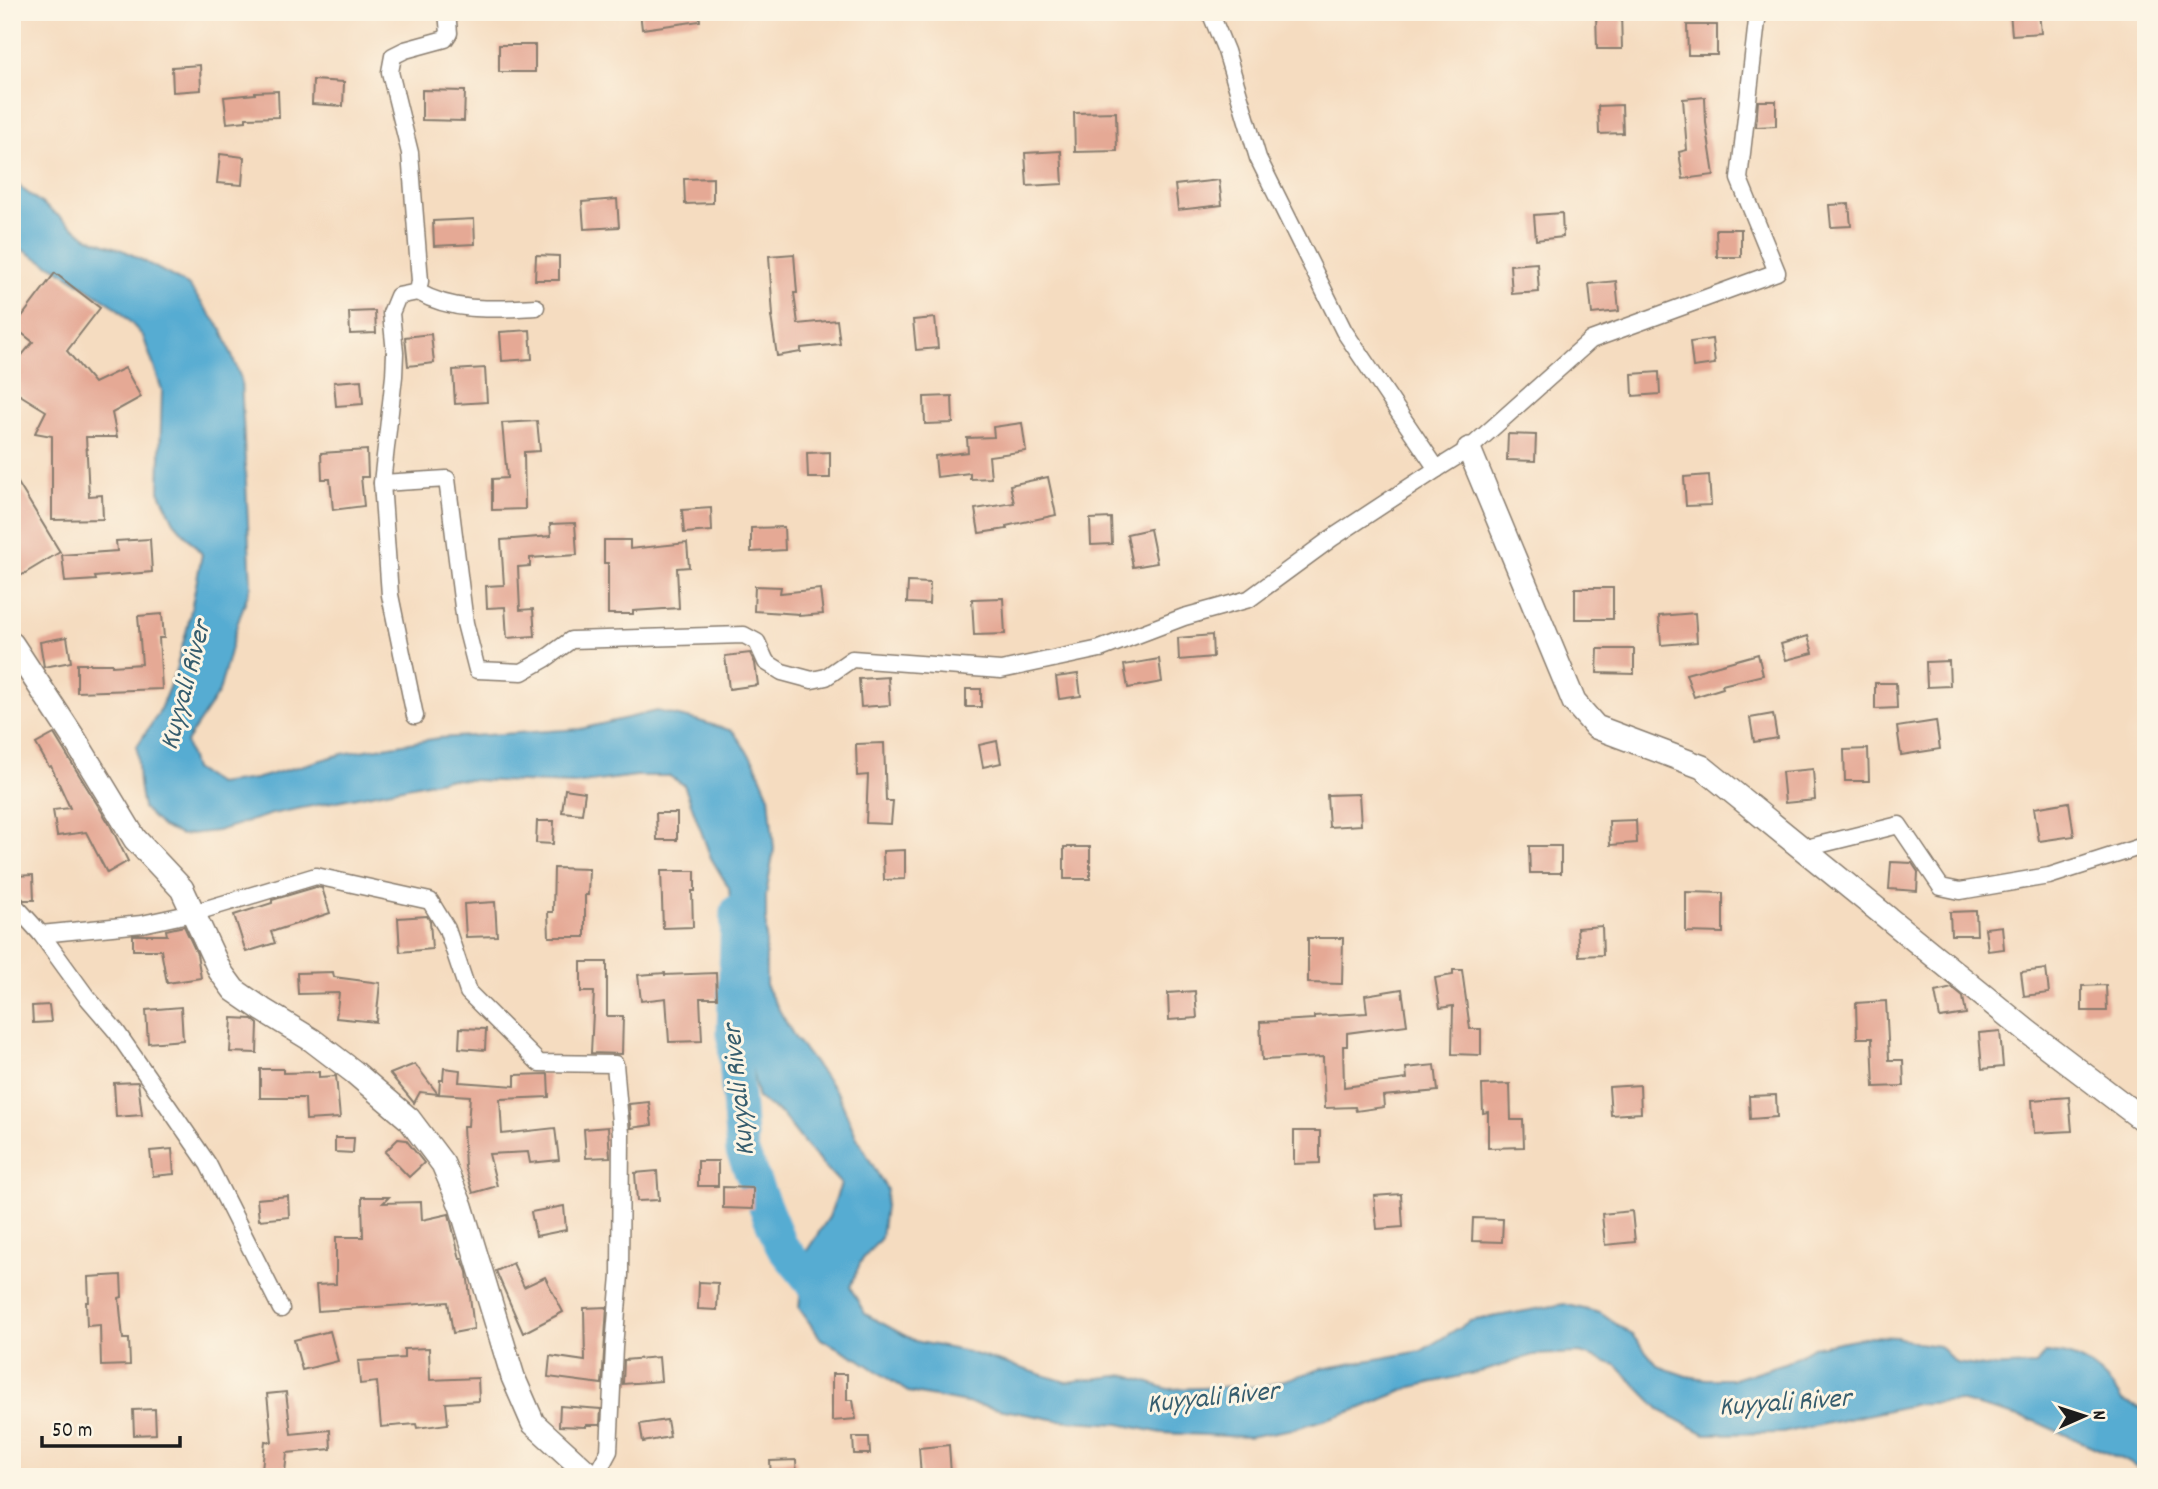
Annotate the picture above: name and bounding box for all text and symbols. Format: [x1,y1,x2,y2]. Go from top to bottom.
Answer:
water label: Kuyyali River [152,614,225,755]
water label: Kuyyali River [714,1019,768,1158]
water label: Kuyyali River [1145,1373,1284,1427]
water label: Kuyyali River [1718,1380,1856,1430]
north arrow [2050,1380,2120,1450]
scale bar [42,1405,180,1449]
text: N [2084,1410,2111,1421]
text: 50 m [52,1417,92,1447]

